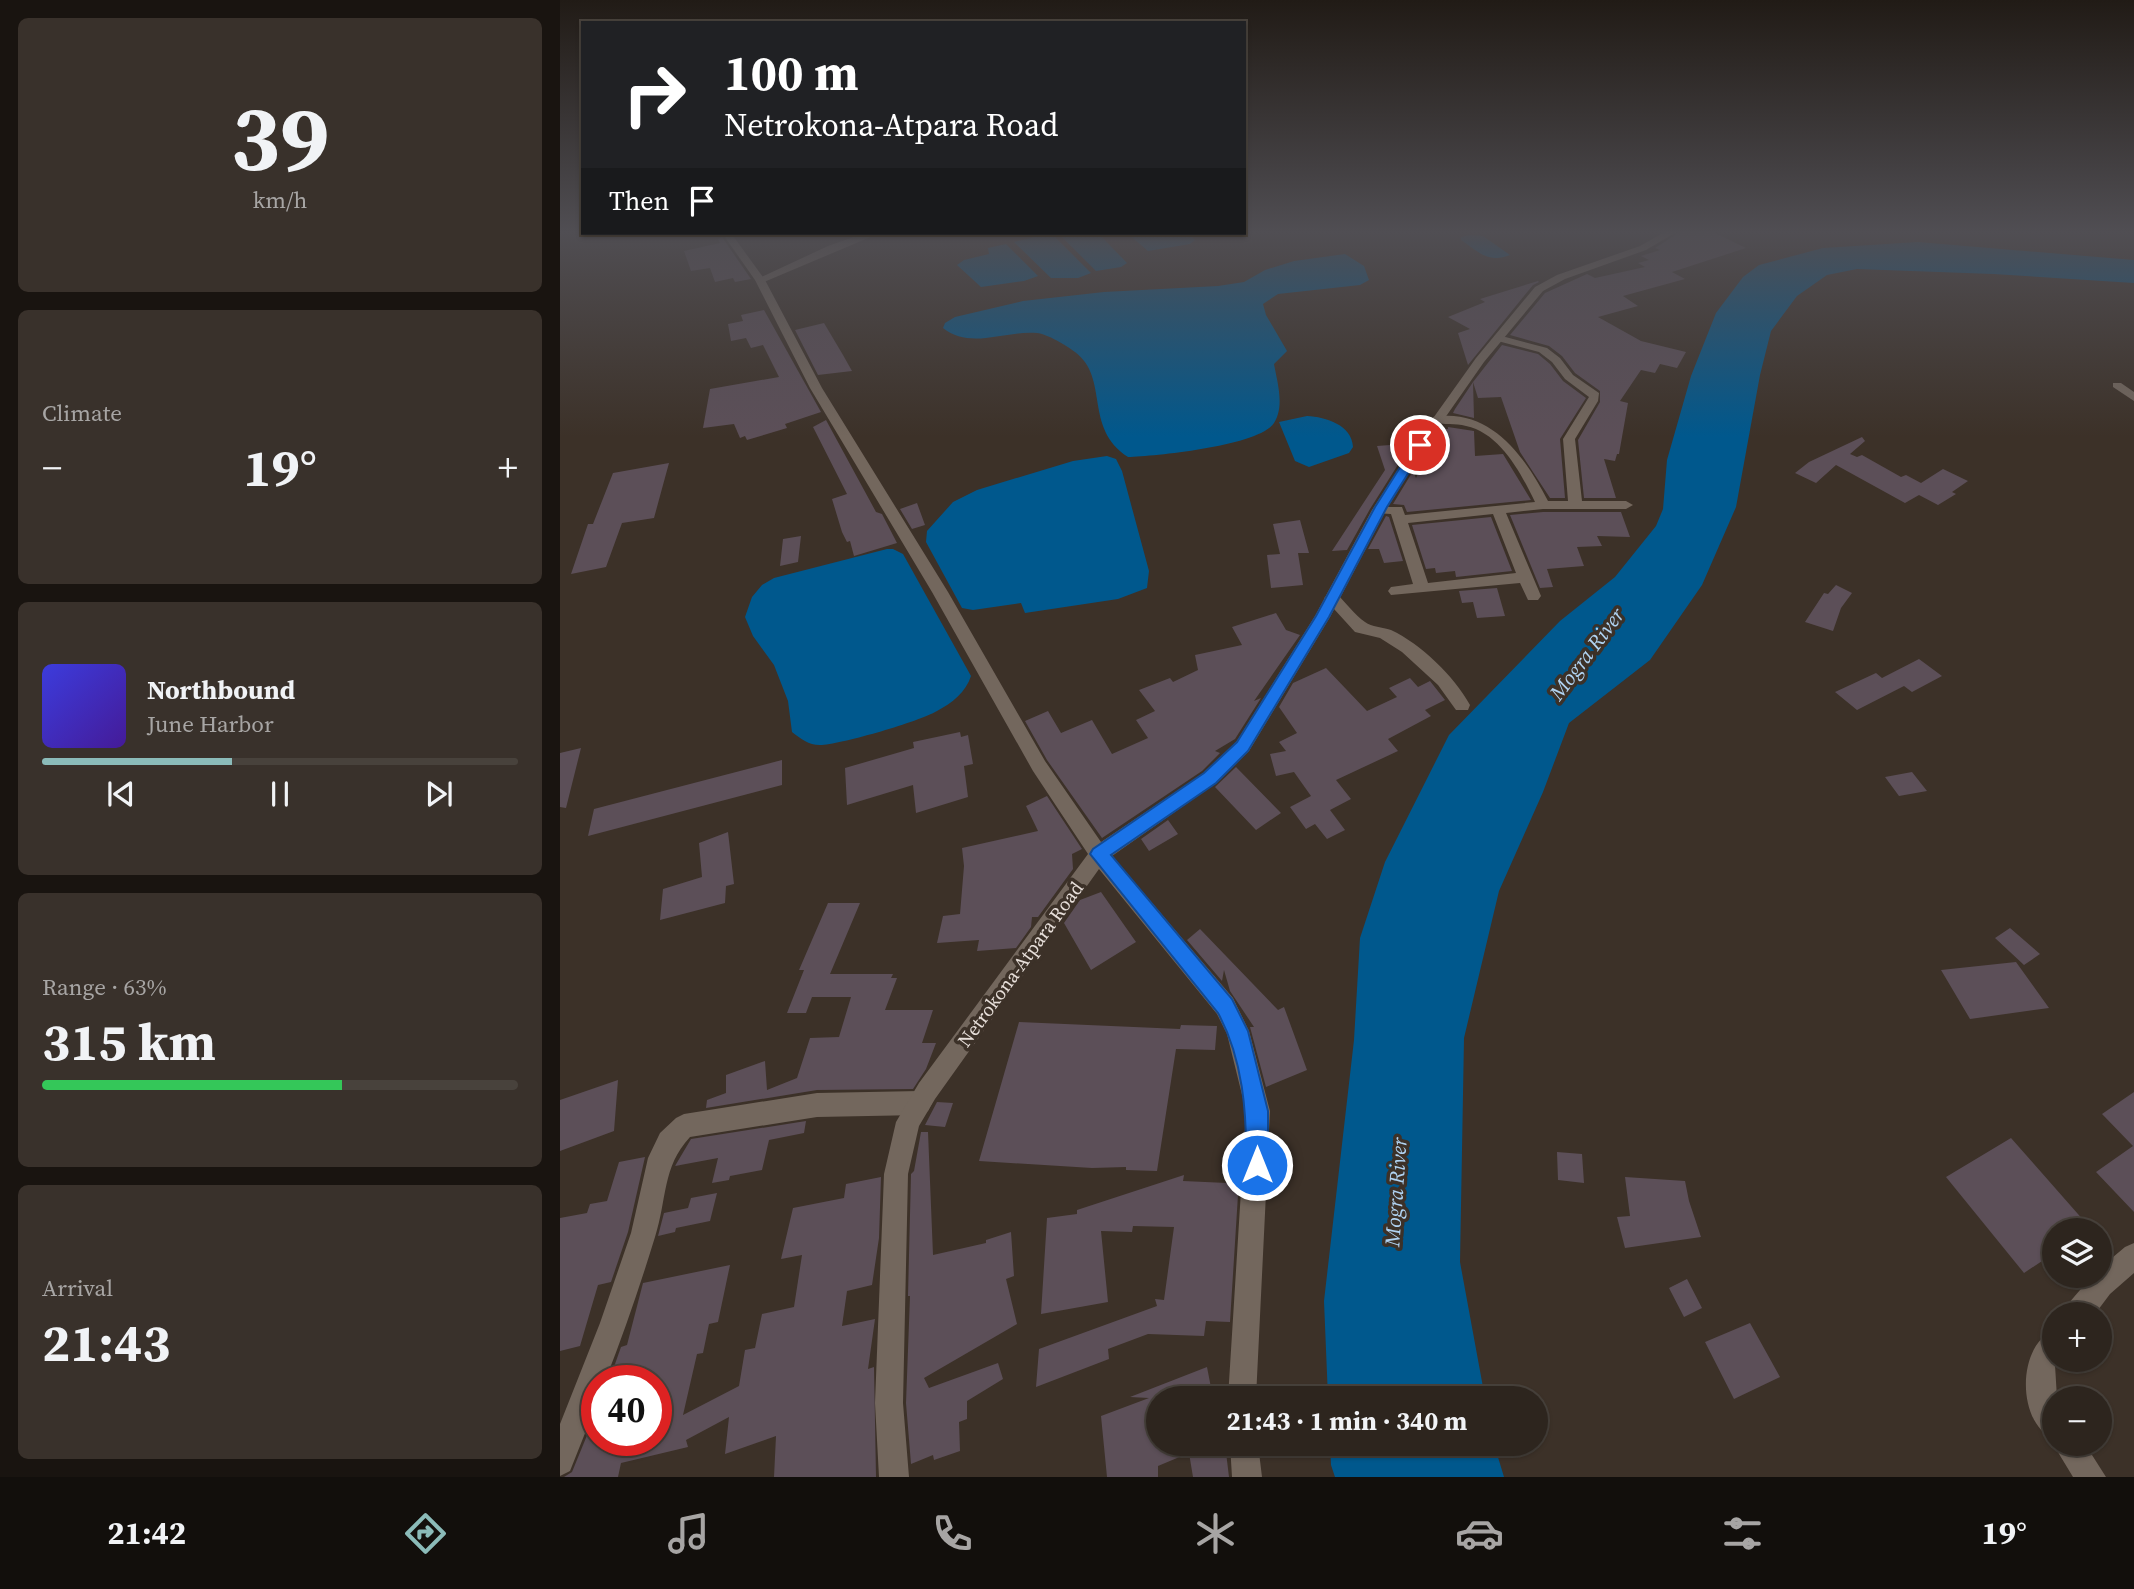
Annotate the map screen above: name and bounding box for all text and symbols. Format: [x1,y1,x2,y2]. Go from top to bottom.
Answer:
text: 100 m [724,39,859,106]
icon: right [609,49,700,140]
text: 39 [231,76,329,200]
text: Netrokona-Atpara Road [724,103,1058,147]
icon: arrive [683,182,721,220]
text: Then [609,183,669,219]
text: km/h [253,184,307,216]
text: Climate [42,397,122,429]
pin [1390,415,1450,475]
icon: arrive [1401,426,1439,464]
text: 19° [243,432,317,503]
text: − [42,442,62,494]
text: + [498,442,518,494]
water label: Mogra River [1542,601,1631,707]
text: Northbound [147,672,295,708]
text: June Harbor [147,708,274,740]
icon: previous [102,775,140,813]
icon: pause [261,775,299,813]
icon: next [420,775,458,813]
street label: Netrokona-Atpara Road [951,876,1089,1052]
text: Range · 63% [42,971,167,1003]
text: 315 km [42,1006,216,1077]
position arrow [1220,1128,1294,1202]
water label: Mogra River [1377,1136,1414,1248]
map controls [2042,1218,2112,1456]
button: layers [2042,1218,2112,1288]
text: Arrival [42,1272,113,1304]
button: + [2042,1302,2112,1372]
text: 21:43 [42,1307,170,1378]
speed limit sign: 40 [581,1365,672,1456]
button: − [2042,1386,2112,1456]
text: 21:43 · 1 min · 340 m [1227,1403,1467,1439]
icon: directions [401,1509,450,1558]
icon: music [664,1509,713,1558]
icon: phone [928,1509,977,1558]
icon: climate [1191,1509,1240,1558]
icon: car [1455,1509,1504,1558]
icon: filters [1718,1509,1767,1558]
text: 21:42 [107,1511,186,1555]
text: 19° [1982,1511,2027,1555]

